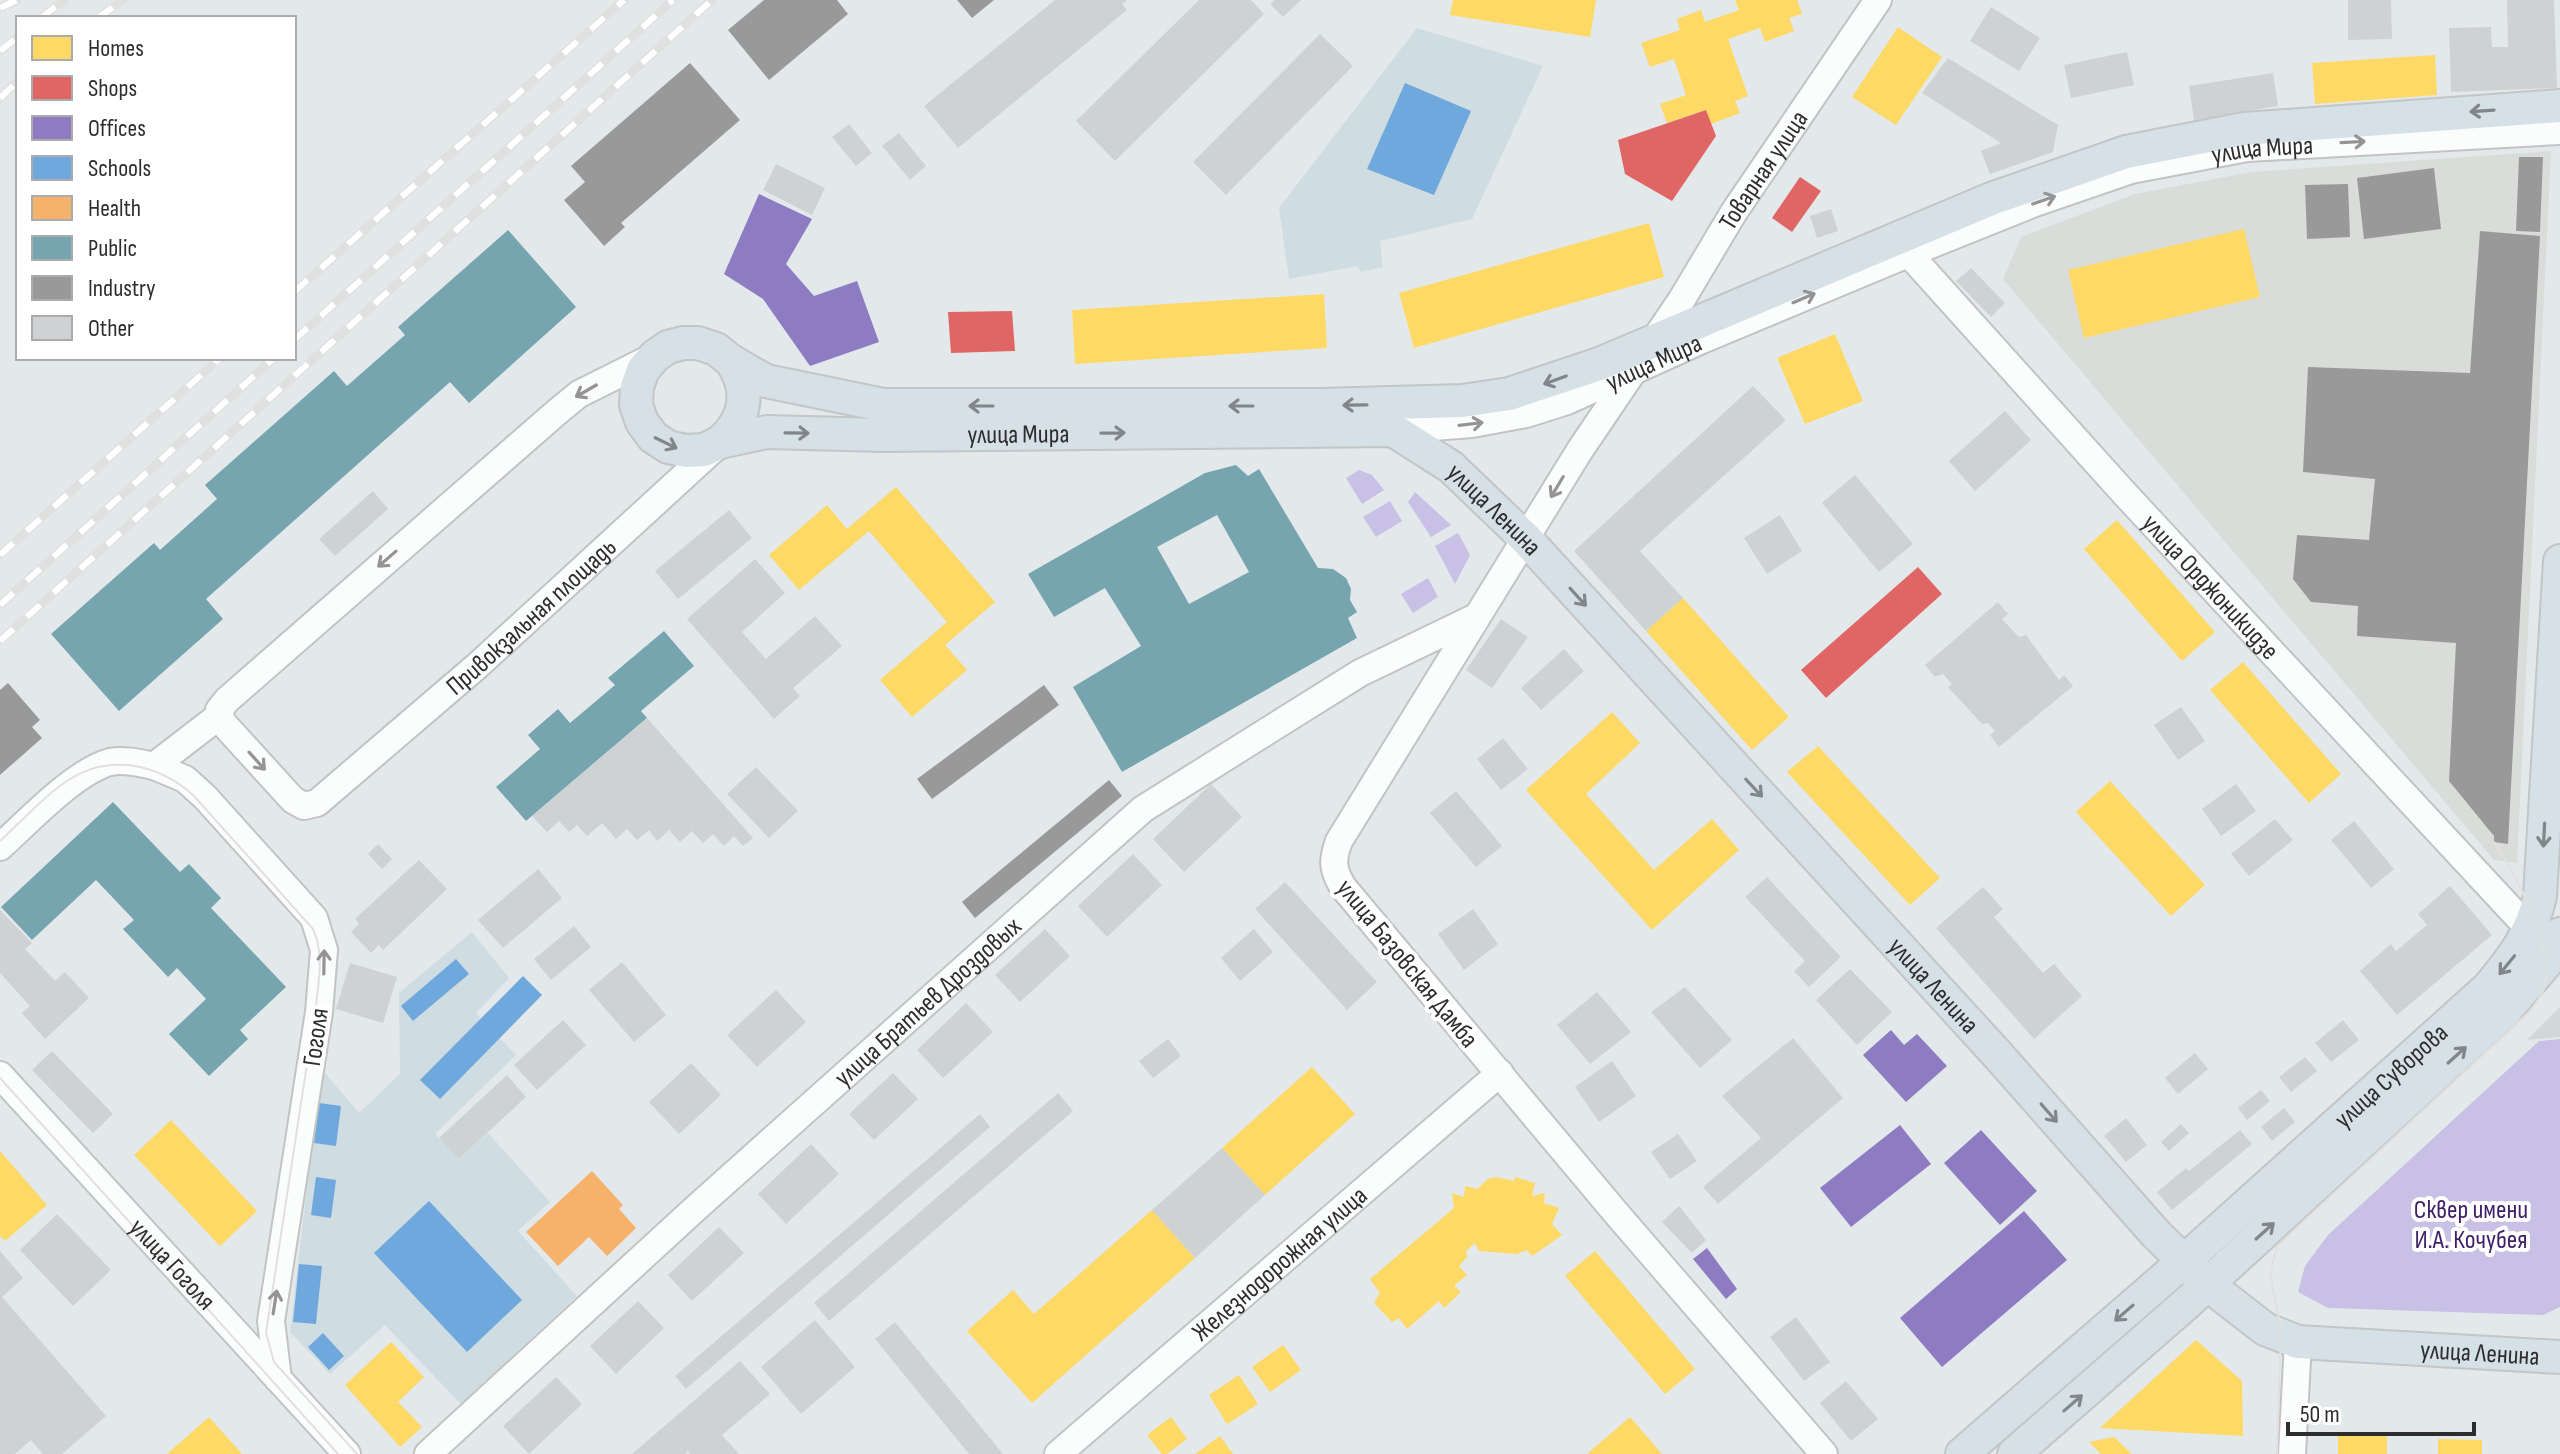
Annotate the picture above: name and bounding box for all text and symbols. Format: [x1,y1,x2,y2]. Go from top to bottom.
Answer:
legend [16,16,296,360]
text: Homes [88,34,144,63]
text: Shops [88,74,137,103]
one-way arrow [2469,104,2496,119]
street label: Товарная улица [1713,105,1815,236]
text: Offices [88,114,146,143]
street label: улица Мира [2209,130,2314,171]
one-way arrow [2339,134,2366,149]
text: Schools [88,154,151,183]
one-way arrow [2032,192,2057,207]
text: Health [88,194,141,223]
text: Public [88,234,137,263]
text: Industry [88,274,155,303]
one-way arrow [1791,290,1815,305]
text: Other [88,314,134,343]
street label: улица Мира [1601,328,1707,398]
one-way arrow [1542,373,1567,388]
one-way arrow [574,384,598,400]
one-way arrow [1342,397,1369,412]
one-way arrow [968,398,995,414]
one-way arrow [1228,398,1255,413]
one-way arrow [1457,416,1484,431]
street label: улица Мира [967,419,1070,451]
one-way arrow [783,425,810,441]
one-way arrow [1099,425,1126,441]
one-way arrow [654,436,678,451]
street label: улица Ленина [1440,458,1547,562]
one-way arrow [1549,475,1565,498]
street label: улица Орджоникидзе [2135,508,2285,667]
street label: Привокзальная площадь [441,532,623,702]
one-way arrow [378,550,398,568]
one-way arrow [1569,586,1587,606]
one-way arrow [248,750,266,770]
one-way arrow [1744,778,1762,798]
one-way arrow [2536,821,2551,848]
street label: улица Базовская Дамба [1330,874,1484,1054]
street label: улица Братьев Дроздовых [829,911,1028,1094]
street label: улица Ленина [1881,932,1985,1041]
one-way arrow [316,949,331,976]
one-way arrow [2498,954,2516,975]
street label: Гоголя [297,1006,336,1068]
street label: улица Суворова [2329,1018,2455,1135]
one-way arrow [2446,1047,2466,1065]
one-way arrow [2040,1102,2058,1122]
street label: Железнодорожная улица [1186,1181,1374,1348]
park label: Сквер имени И.А. Кочубея [2414,1195,2528,1256]
street label: улица Гоголя [122,1213,221,1317]
one-way arrow [2254,1222,2274,1240]
one-way arrow [268,1290,283,1315]
one-way arrow [2115,1304,2135,1322]
street label: улица Ленина [2419,1335,2540,1373]
scale bar [2288,1386,2474,1436]
one-way arrow [2062,1394,2082,1412]
text: 50 m [2300,1400,2340,1429]

